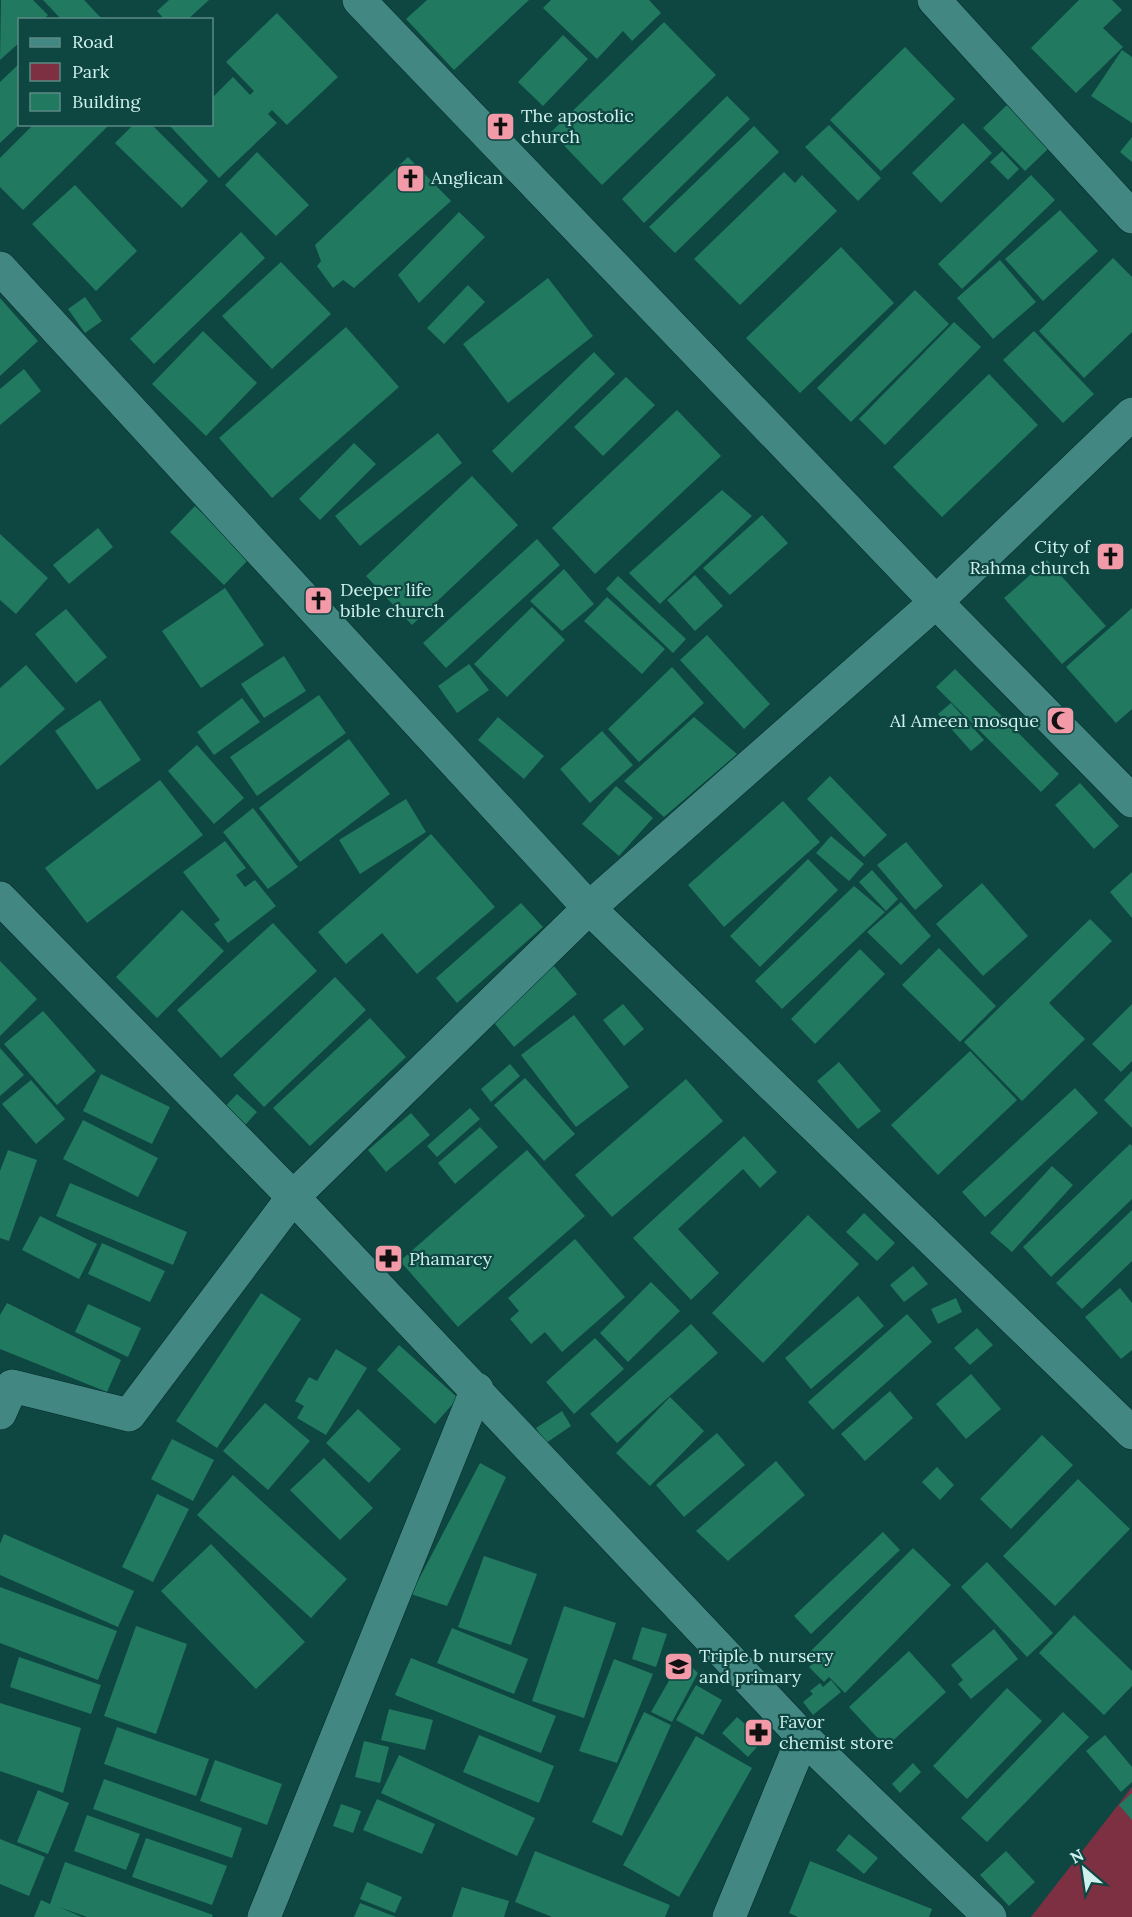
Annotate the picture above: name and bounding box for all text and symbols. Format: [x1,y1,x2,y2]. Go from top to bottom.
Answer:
legend [18,18,213,126]
text: Road [72,30,114,53]
text: Park [72,60,110,83]
text: Building [72,90,142,113]
place label: The apostolic church [521,104,634,148]
church icon: The apostolic church [484,110,516,142]
church icon: Anglican [394,162,426,194]
place label: Anglican [430,166,503,189]
place label: City of Rahma church [969,535,1092,579]
church icon: City of Rahma church [1095,541,1127,573]
place label: Deeper life bible church [340,578,445,622]
church icon: Deeper life bible church [303,584,335,616]
mosque icon: Al Ameen mosque [1044,705,1076,737]
place label: Al Ameen mosque [889,709,1039,732]
pharmacy icon: Phamarcy [372,1243,404,1275]
place label: Phamarcy [409,1247,492,1270]
place label: Triple b nursery and primary [699,1644,834,1688]
school or university icon: Triple b nursery and primary [662,1650,694,1682]
place label: Favor chemist store [779,1710,894,1754]
pharmacy icon: Favor chemist store [742,1716,774,1748]
north arrow [1054,1839,1114,1899]
text: N [1066,1844,1087,1868]

